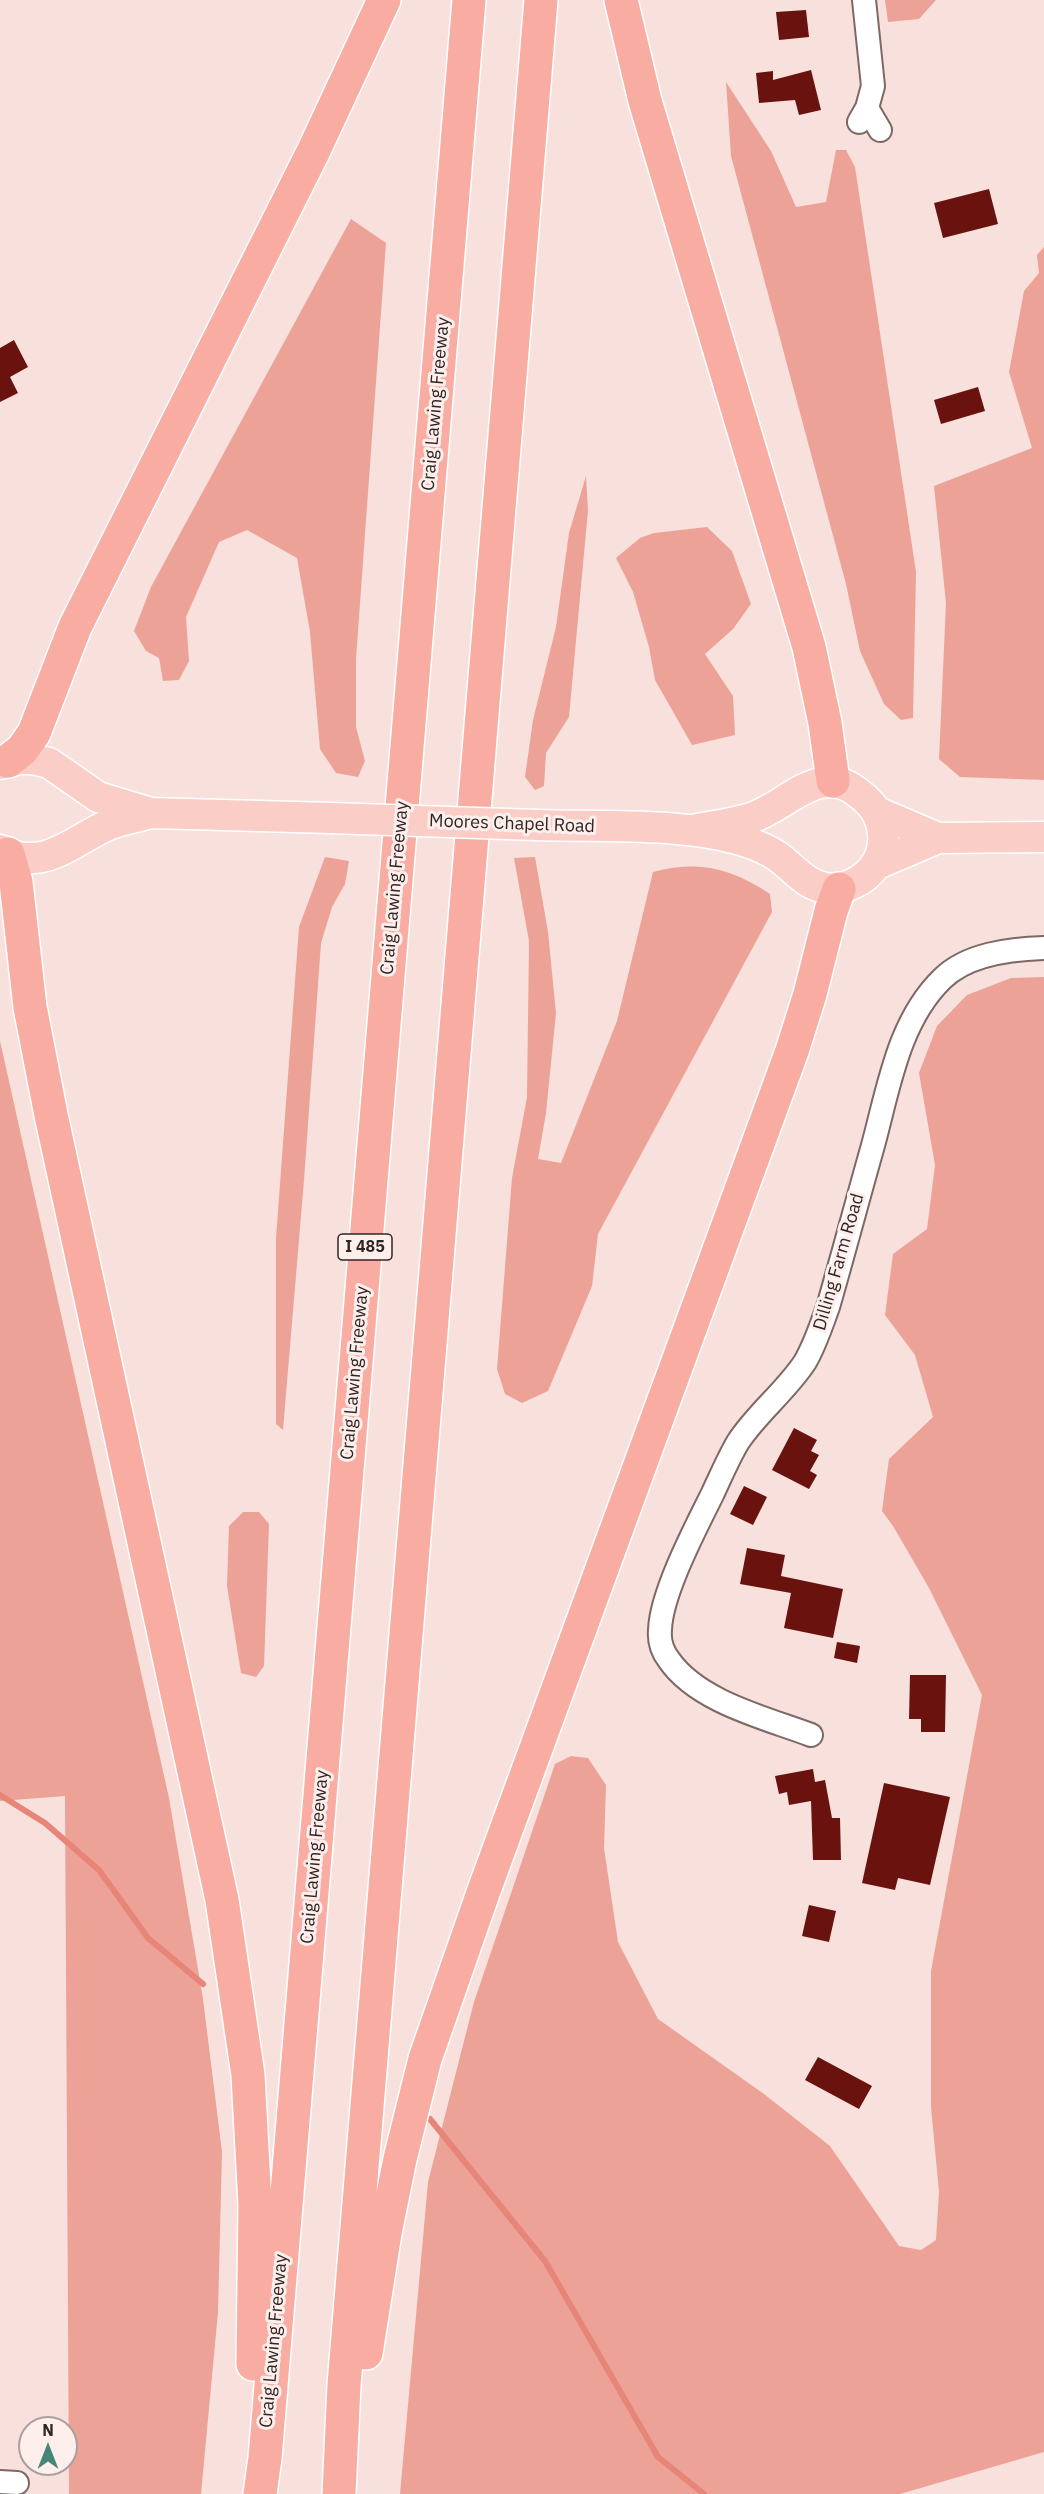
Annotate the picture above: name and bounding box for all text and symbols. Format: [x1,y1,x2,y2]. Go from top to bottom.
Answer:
street label: Craig Lawing Freeway [418,316,454,492]
street label: Craig Lawing Freeway [377,800,413,976]
street label: Moores Chapel Road [429,810,595,838]
street label: Dilling Farm Road [809,1191,869,1333]
road number: I 485 [338,1234,392,1260]
street label: Craig Lawing Freeway [337,1285,373,1461]
street label: Craig Lawing Freeway [297,1769,333,1945]
street label: Craig Lawing Freeway [256,2253,292,2429]
north arrow [18,2416,78,2476]
text: N [42,2420,54,2440]

